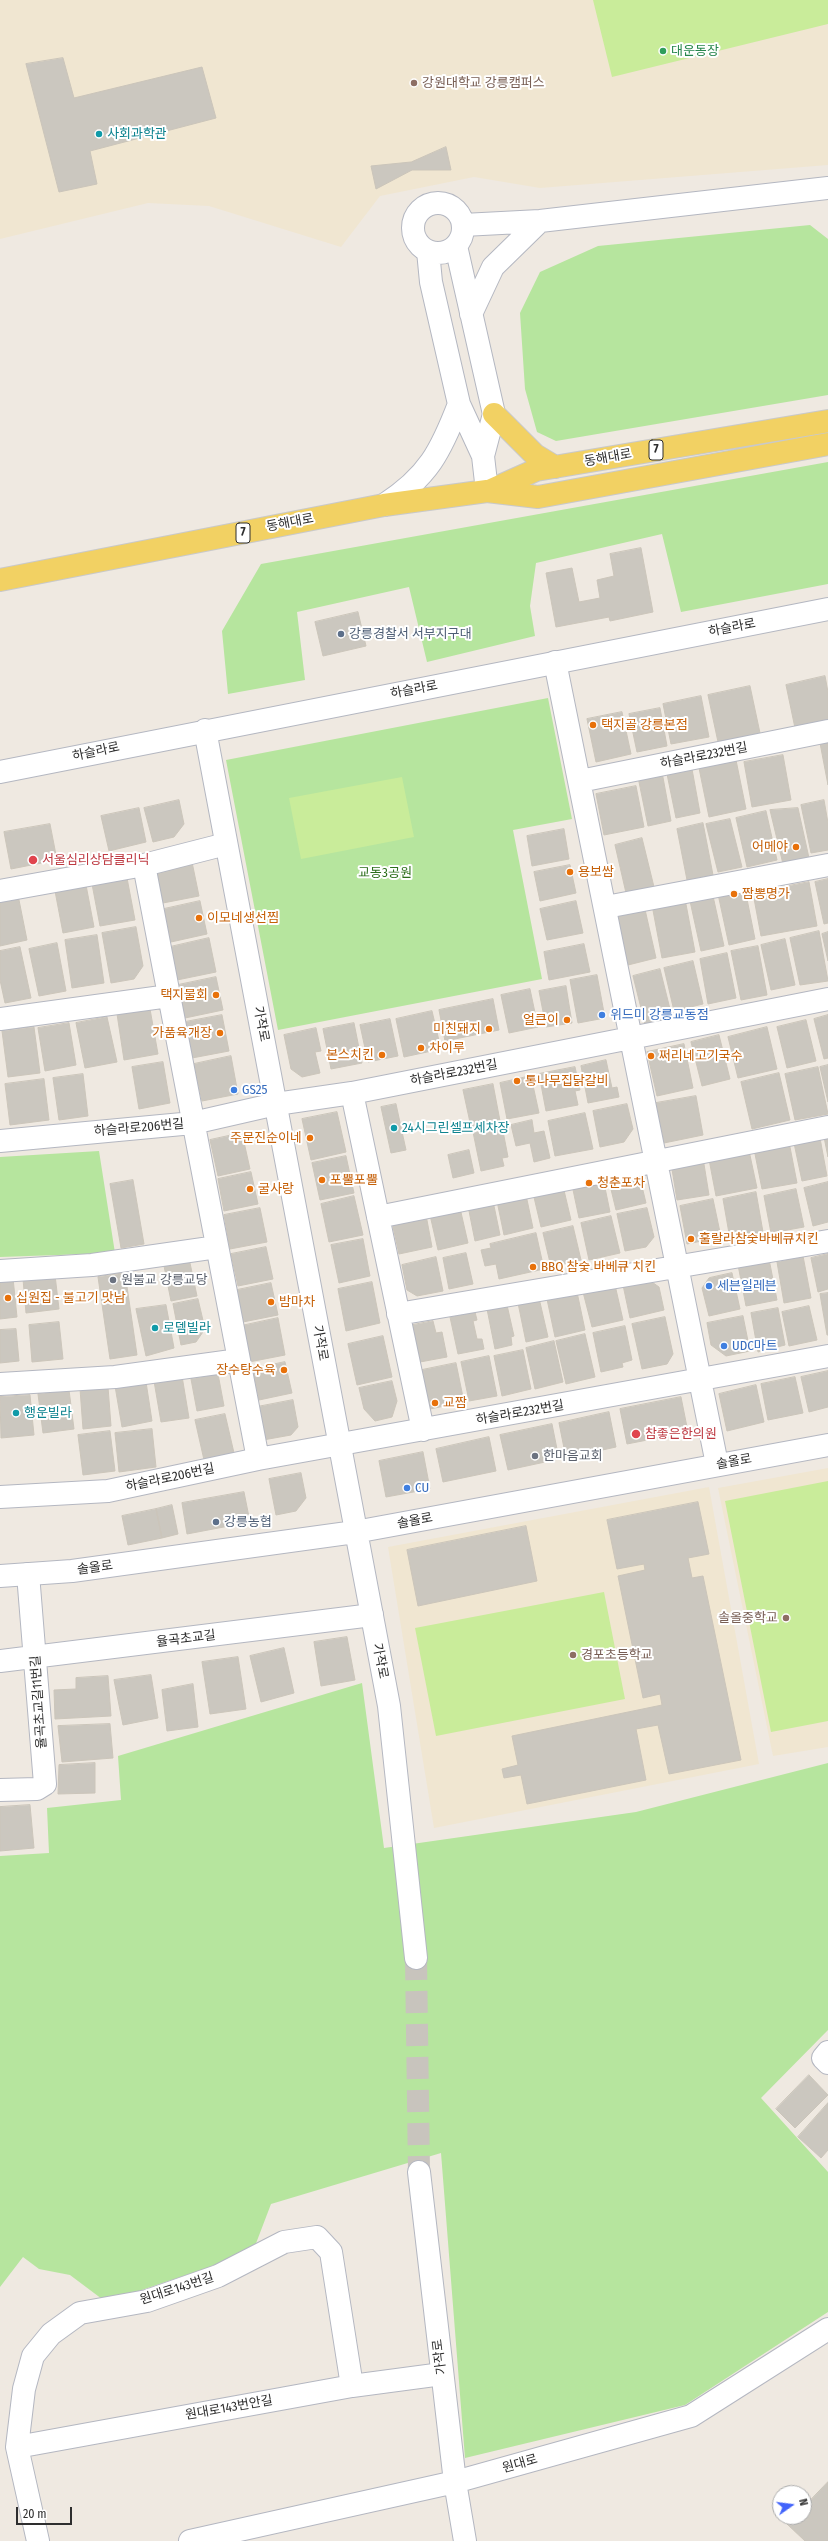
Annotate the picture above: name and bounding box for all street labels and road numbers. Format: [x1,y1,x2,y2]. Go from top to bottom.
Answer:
road number: 7 [649,440,663,460]
street label: 동해대로 [583,446,633,470]
street label: 동해대로 [265,511,315,535]
road number: 7 [236,523,250,543]
street label: 하슬라로 [707,616,757,640]
street label: 하슬라로 [389,678,439,702]
street label: 하슬라로 [71,739,121,765]
street label: 하슬라로232번길 [659,740,749,772]
street label: 가작로 [250,1005,272,1043]
street label: 하슬라로232번길 [409,1057,499,1089]
street label: 하슬라로206번길 [93,1116,185,1140]
street label: 가작로 [309,1324,331,1362]
street label: 하슬라로232번길 [475,1398,565,1428]
street label: 솔올로 [715,1451,753,1473]
street label: 하슬라로206번길 [124,1461,216,1495]
street label: 솔올로 [396,1510,434,1532]
street label: 솔올로 [76,1558,114,1578]
street label: 율곡초교길 [155,1628,217,1650]
street label: 가작로 [369,1642,391,1680]
street label: 율곡초교길11번길 [28,1655,50,1749]
street label: 원대로143번길 [138,2270,216,2308]
street label: 가작로 [430,2338,450,2376]
street label: 원대로143번안길 [184,2393,274,2423]
street label: 원대로 [501,2452,539,2476]

